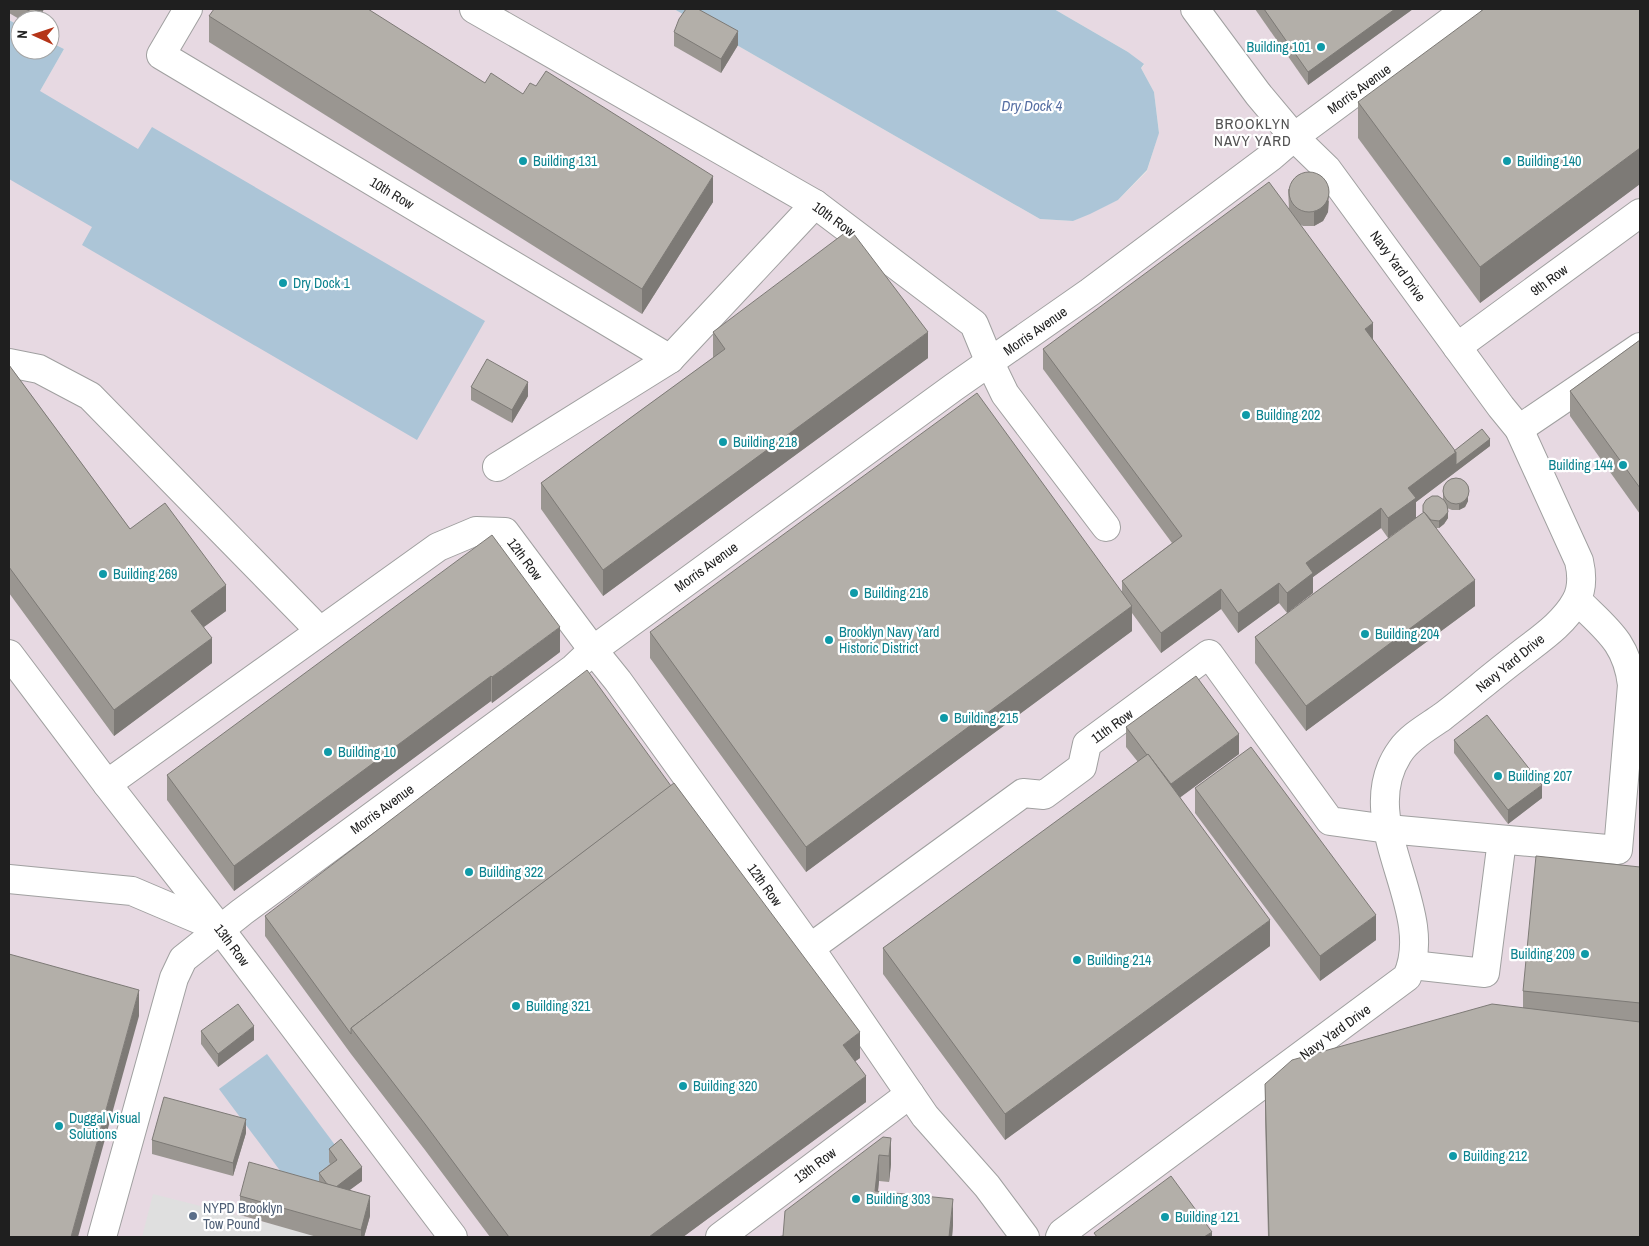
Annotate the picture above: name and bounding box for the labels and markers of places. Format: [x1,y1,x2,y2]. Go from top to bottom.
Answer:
place label: Building 101 [1247,38,1312,56]
marker: Building 101 [1315,41,1327,53]
place label: Building 131 [533,152,598,170]
place label: Building 140 [1517,152,1581,170]
marker: Building 131 [517,155,529,167]
marker: Building 140 [1501,155,1513,167]
place label: Dry Dock 1 [293,274,350,292]
marker: Dry Dock 1 [277,277,289,289]
place label: Building 202 [1256,406,1320,424]
marker: Building 202 [1240,409,1252,421]
place label: Building 218 [733,433,797,451]
marker: Building 218 [717,436,729,448]
place label: Building 144 [1549,456,1614,474]
marker: Building 144 [1617,459,1629,471]
place label: Building 269 [113,565,177,583]
marker: Building 269 [97,568,109,580]
place label: Building 216 [864,584,928,602]
marker: Building 216 [848,587,860,599]
place label: Brooklyn Navy Yard Historic District [839,623,939,657]
place label: Building 204 [1375,625,1440,643]
marker: Building 204 [1359,628,1371,640]
marker: Brooklyn Navy Yard Historic District [823,634,835,646]
place label: Building 215 [954,709,1018,727]
marker: Building 215 [938,712,950,724]
place label: Building 10 [338,743,396,761]
marker: Building 10 [322,746,334,758]
place label: Building 207 [1508,767,1572,785]
marker: Building 207 [1492,770,1504,782]
place label: Building 322 [479,863,543,881]
marker: Building 322 [463,866,475,878]
place label: Building 209 [1511,945,1575,963]
marker: Building 209 [1579,948,1591,960]
place label: Building 214 [1087,951,1152,969]
marker: Building 214 [1071,954,1083,966]
place label: Building 321 [526,997,591,1015]
marker: Building 321 [510,1000,522,1012]
place label: Building 320 [693,1077,757,1095]
marker: Building 320 [677,1080,689,1092]
place label: Duggal Visual Solutions [69,1109,140,1143]
marker: Duggal Visual Solutions [53,1120,65,1132]
place label: Building 212 [1463,1147,1527,1165]
marker: Building 212 [1447,1150,1459,1162]
place label: Building 303 [866,1190,930,1208]
marker: Building 303 [850,1193,862,1205]
place label: NYPD Brooklyn Tow Pound [203,1199,283,1233]
place label: Building 121 [1175,1208,1240,1226]
marker: NYPD Brooklyn Tow Pound [187,1210,199,1222]
marker: Building 121 [1159,1211,1171,1223]

